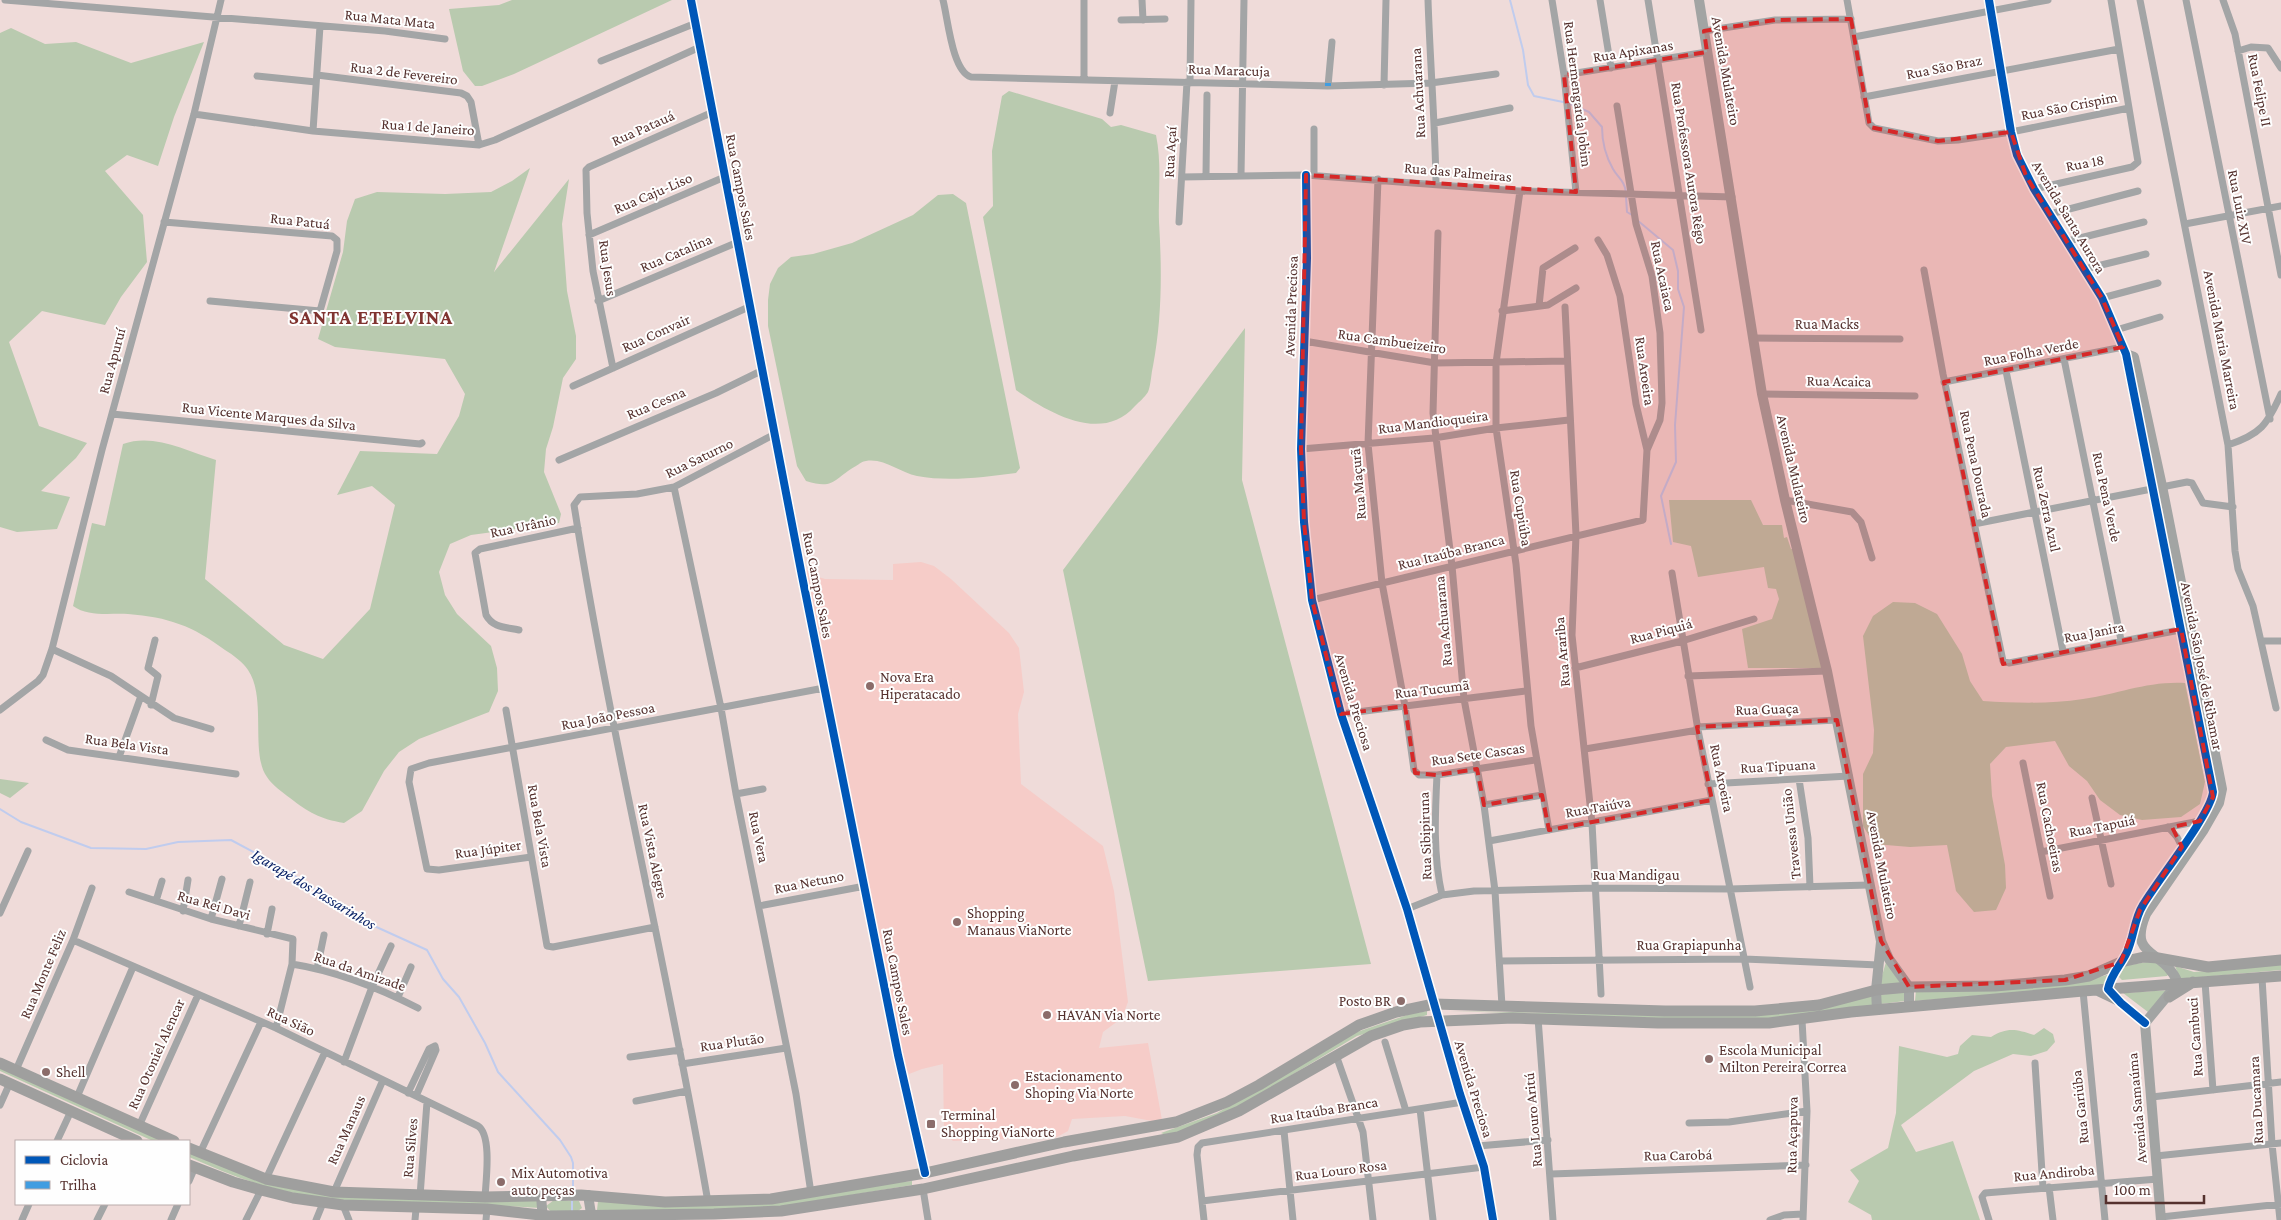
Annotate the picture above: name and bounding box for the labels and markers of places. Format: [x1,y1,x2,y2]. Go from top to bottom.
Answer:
place label: Nova Era Hiperatacado [880,669,961,703]
marker: Nova Era Hiperatacado [864,680,876,692]
place label: Shopping Manaus ViaNorte [967,905,1072,938]
marker: Shopping Manaus ViaNorte [951,916,963,928]
place label: Posto BR [1339,993,1392,1009]
marker: Posto BR [1395,995,1407,1007]
place label: HAVAN Via Norte [1057,1007,1161,1023]
marker: HAVAN Via Norte [1041,1009,1053,1021]
place label: Escola Municipal Milton Pereira Correa [1719,1042,1847,1075]
marker: Escola Municipal Milton Pereira Correa [1703,1053,1715,1065]
place label: Shell [56,1064,86,1080]
marker: Shell [40,1066,52,1078]
place label: Estacionamento Shoping Via Norte [1025,1068,1134,1102]
marker: Estacionamento Shoping Via Norte [1009,1079,1021,1091]
place label: Terminal Shopping ViaNorte [941,1107,1055,1141]
marker: Terminal Shopping ViaNorte [925,1118,937,1130]
place label: Mix Automotiva auto peças [511,1165,608,1199]
marker: Mix Automotiva auto peças [495,1176,507,1188]

